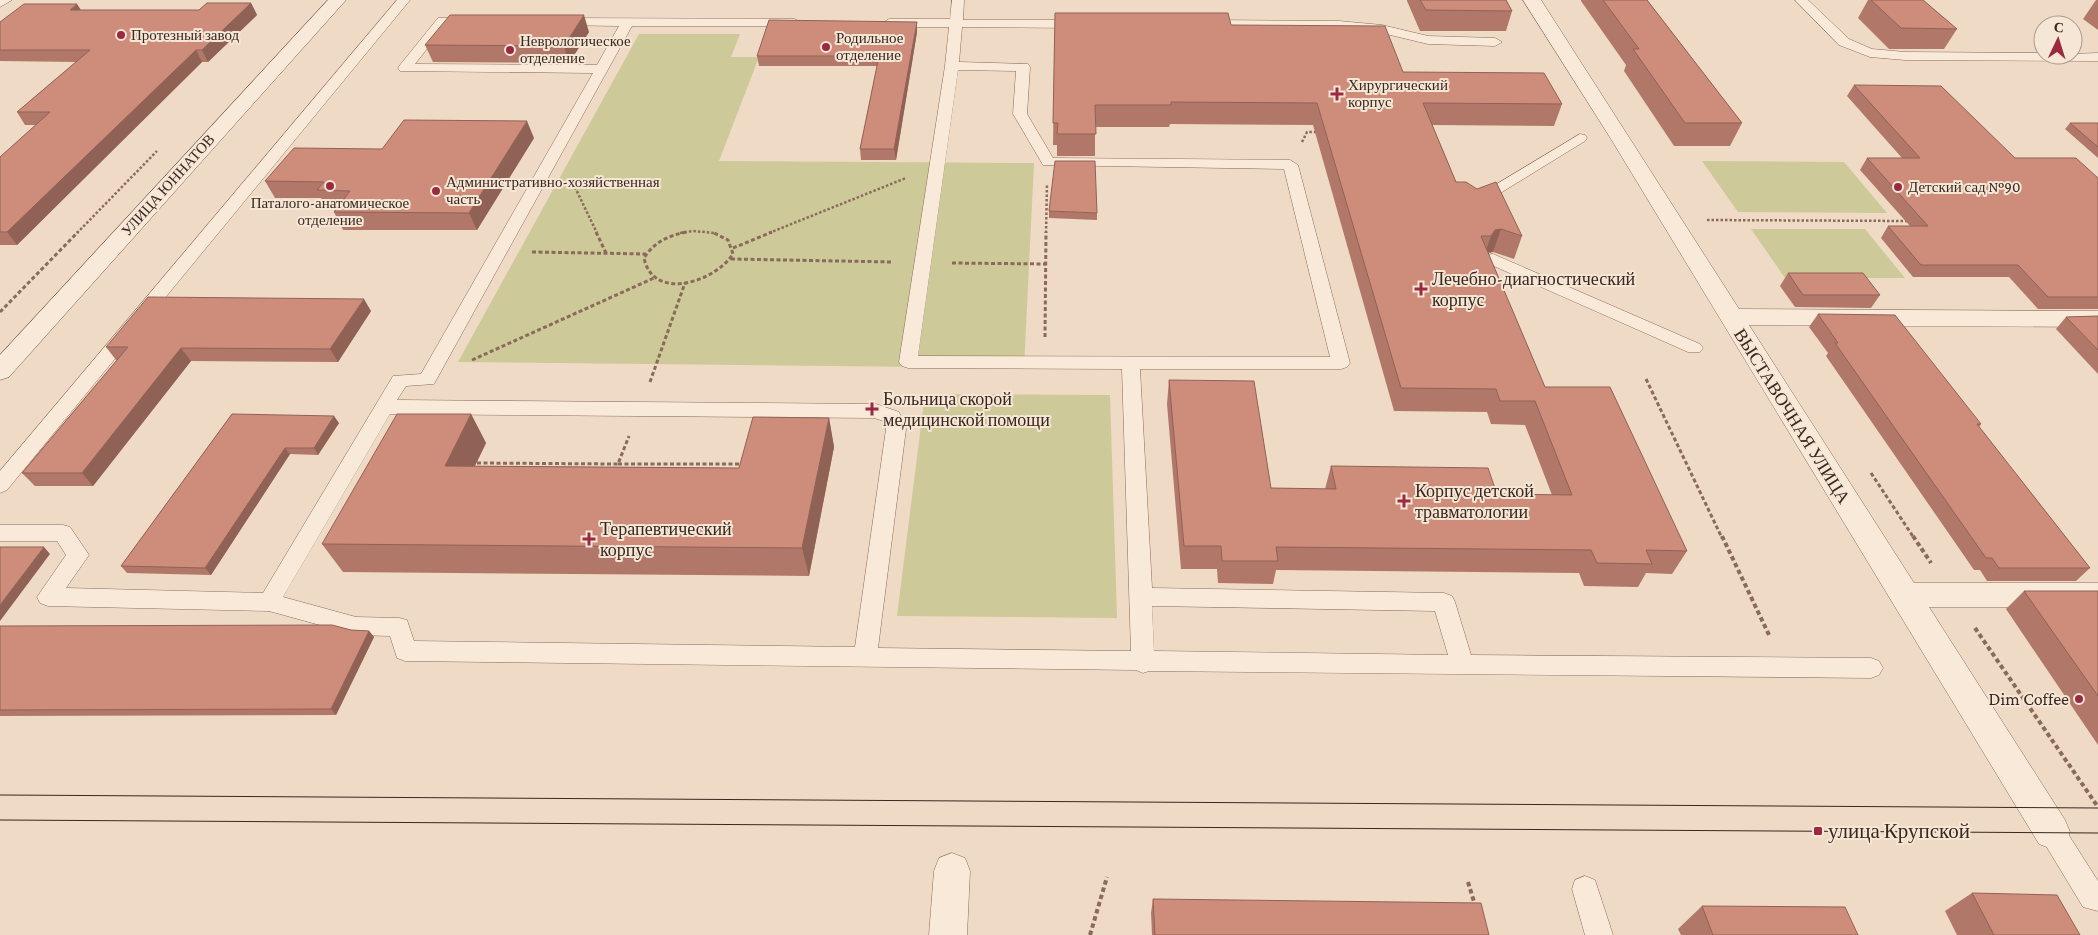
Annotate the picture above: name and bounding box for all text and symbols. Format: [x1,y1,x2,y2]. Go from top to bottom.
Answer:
north arrow [2033,15,2083,65]
text: С [2053,19,2065,35]
place label: Протезный завод [131,27,240,43]
marker: Протезный завод [115,29,127,41]
place label: Родильное отделение [836,30,904,63]
place label: Неврологическое отделение [520,33,631,66]
marker: Родильное отделение [820,41,832,53]
marker: Неврологическое отделение [504,44,516,56]
place label: Хирургический корпус [1348,77,1448,110]
marker: Хирургический корпус [1330,87,1344,101]
street label: УЛИЦА ЮННАТОВ [118,131,218,239]
place label: Административно-хозяйственная часть [446,174,660,207]
place label: Детский сад №90 [1908,179,2020,195]
marker: Паталого-анатомическое отделение [324,180,336,192]
marker: Детский сад №90 [1892,181,1904,193]
marker: Административно-хозяйственная часть [430,185,442,197]
place label: Паталого-анатомическое отделение [251,195,410,228]
place label: Лечебно-диагностический корпус [1432,269,1636,310]
marker: Лечебно-диагностический корпус [1414,282,1428,296]
street label: ВЫСТАВОЧНАЯ УЛИЦА [1730,325,1854,507]
place label: Больница скорой медицинской помощи [883,389,1050,430]
marker: Больница скорой медицинской помощи [865,402,879,416]
place label: Корпус детской травматологии [1415,481,1534,522]
marker: Корпус детской травматологии [1397,494,1411,508]
place label: Терапевтический корпус [600,519,732,560]
marker: Терапевтический корпус [582,532,596,546]
place label: Dim Coffee [1989,689,2069,709]
marker: Dim Coffee [2073,693,2085,705]
place label: улица Крупской [1828,819,1970,843]
marker: улица Крупской [1812,825,1824,837]

